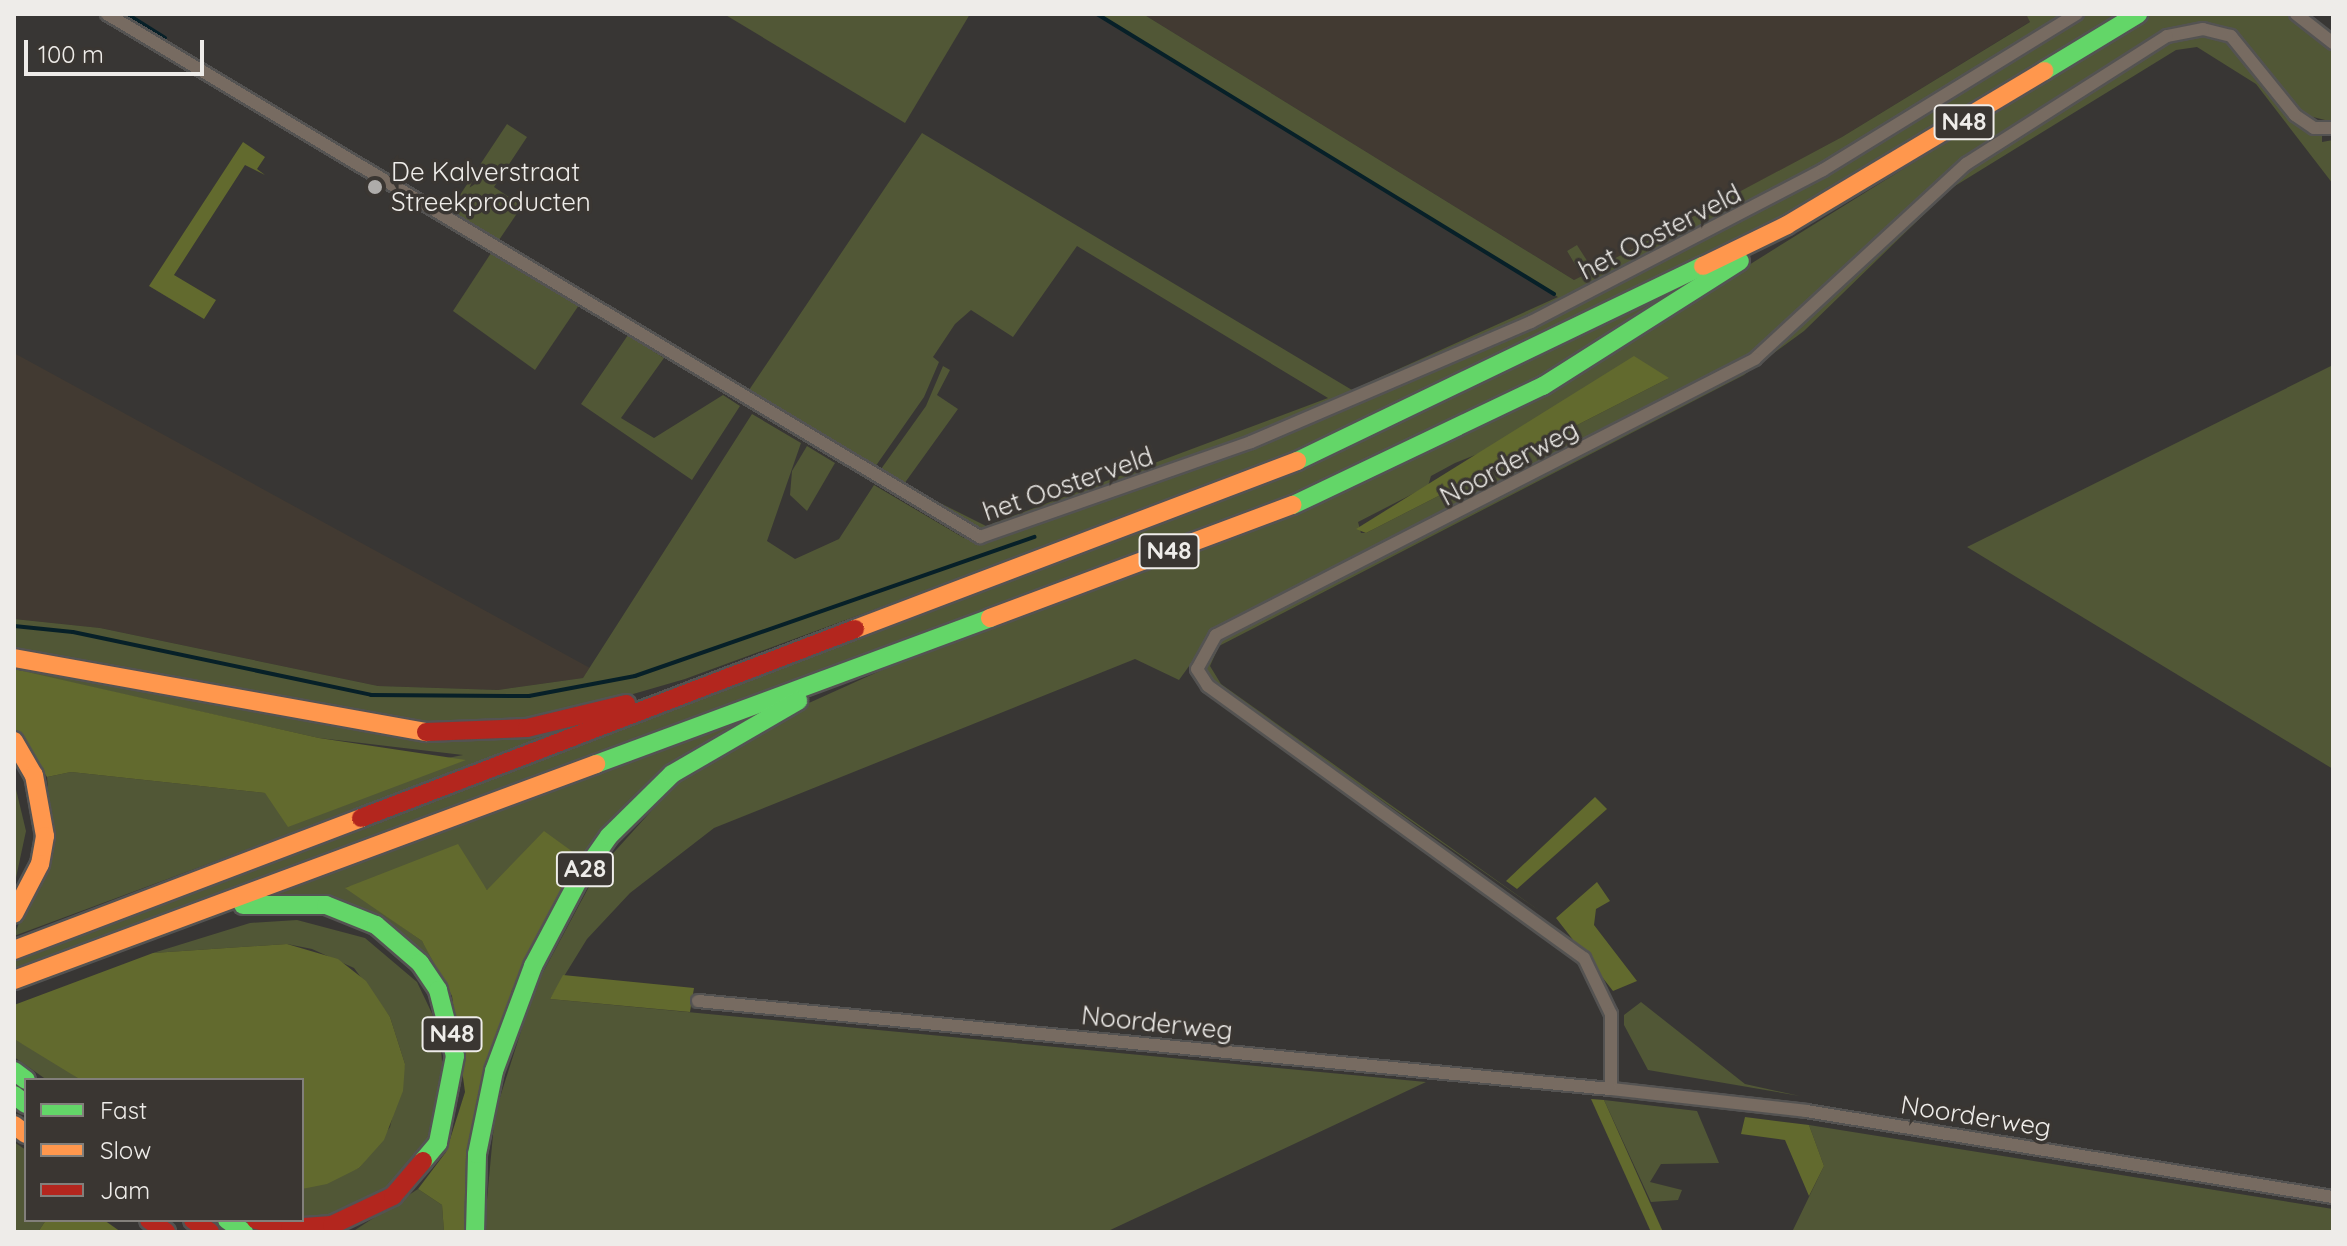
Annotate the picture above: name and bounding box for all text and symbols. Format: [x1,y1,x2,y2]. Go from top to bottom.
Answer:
scale bar [28,24,208,74]
text: 100 m [38,39,104,69]
road number: N48 [1932,102,1996,142]
place label: De Kalverstraat Streekproducten [391,156,591,218]
marker: De Kalverstraat Streekproducten [366,178,384,196]
street label: het Oosterveld [1574,178,1746,286]
street label: Noorderweg [1435,414,1583,512]
street label: het Oosterveld [979,440,1157,528]
road number: N48 [1137,531,1201,571]
road number: A28 [555,849,615,889]
street label: Noorderweg [1080,1000,1234,1046]
road number: N48 [420,1014,484,1054]
legend [24,1078,304,1222]
street label: Noorderweg [1899,1089,2053,1143]
text: Fast [100,1095,147,1125]
text: Slow [100,1135,151,1165]
text: Jam [100,1175,150,1205]

